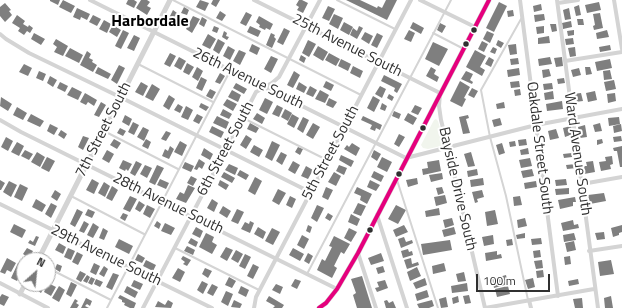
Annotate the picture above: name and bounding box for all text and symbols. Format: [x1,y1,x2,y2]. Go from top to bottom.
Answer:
street label: 25th Avenue South [289,11,405,81]
district label: Harbordale [111,12,189,32]
unlabelled marker [469,25,479,35]
unlabelled marker [461,39,471,49]
street label: 26th Avenue South [190,44,306,114]
street label: 7th Street South [72,79,136,181]
street label: Oakdale Street South [522,81,556,215]
street label: Ward Avenue South [559,91,595,217]
street label: 6th Street South [194,99,258,199]
street label: 5th Street South [299,103,363,203]
unlabelled marker [418,123,428,133]
street label: Bayside Drive South [434,125,480,253]
street label: 28th Avenue South [110,169,226,239]
unlabelled marker [394,169,404,179]
street label: 29th Avenue South [48,221,164,291]
unlabelled marker [365,225,375,235]
north arrow [16,252,56,292]
text: N [34,253,48,271]
scale bar [478,266,552,292]
text: 100 m [483,271,516,290]

